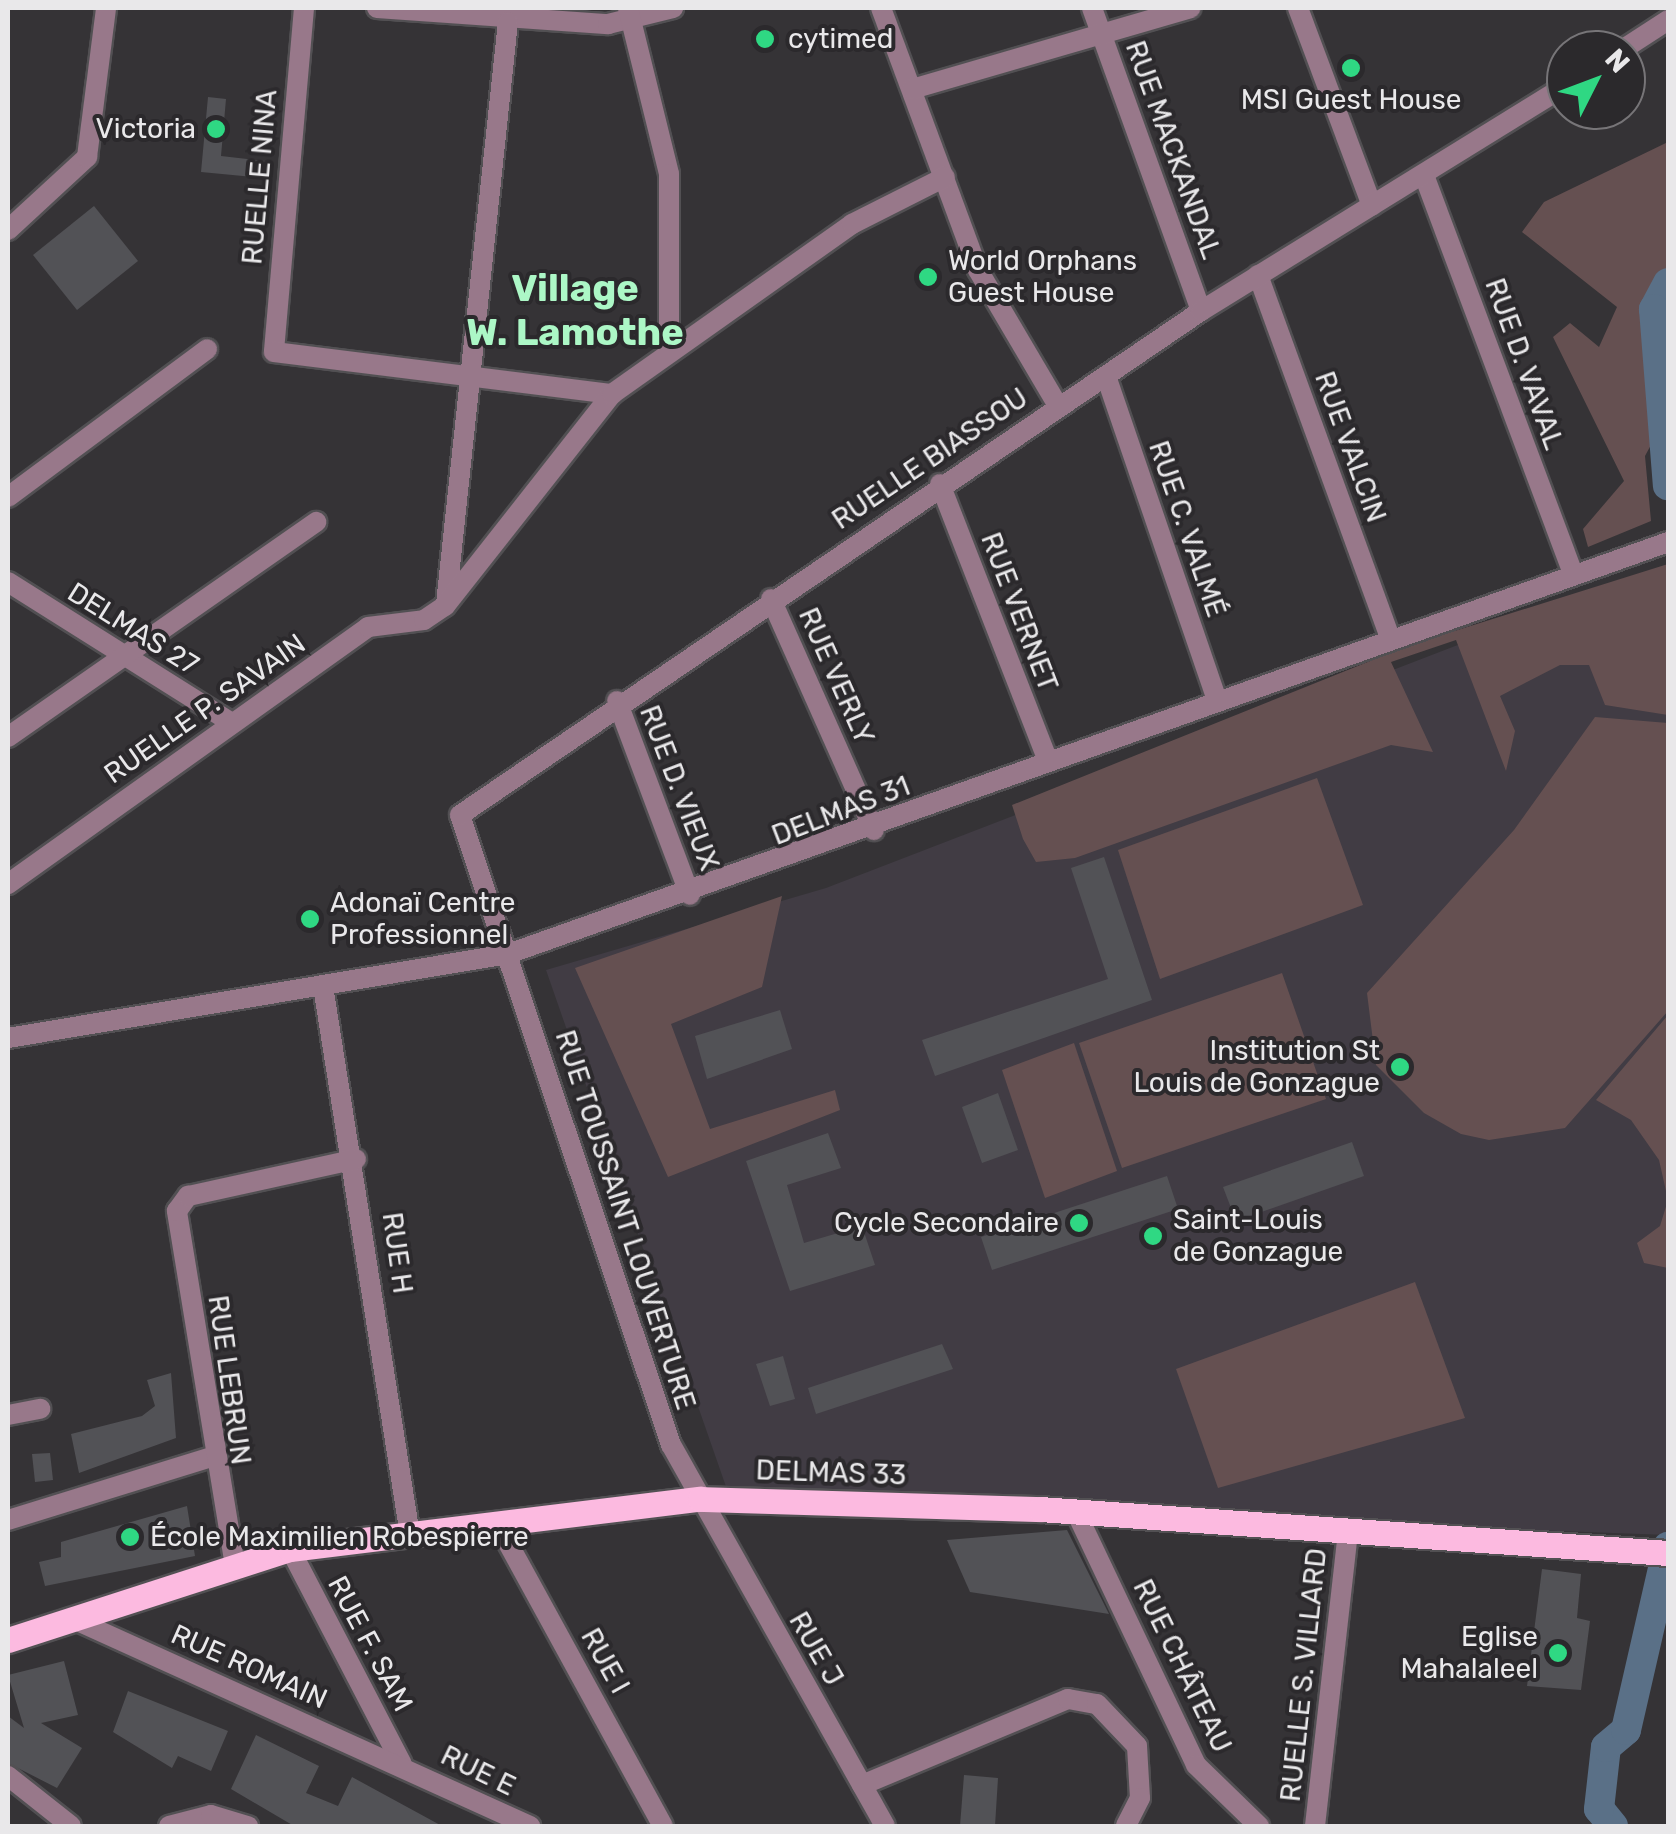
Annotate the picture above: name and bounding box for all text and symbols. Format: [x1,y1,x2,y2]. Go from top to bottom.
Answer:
place label: cytimed [788,22,893,56]
marker: cytimed [752,26,778,52]
north arrow [1546,30,1646,130]
street label: RUE MACKANDAL [1118,36,1228,264]
text: N [1598,42,1636,79]
marker: MSI Guest House [1340,57,1362,79]
place label: MSI Guest House [1241,83,1461,117]
street label: RUELLE NINA [236,88,284,266]
place label: Victoria [96,112,196,146]
marker: Victoria [205,118,227,140]
place label: World Orphans Guest House [948,244,1137,310]
district label: Village W. Lamothe [466,266,684,356]
marker: World Orphans Guest House [917,266,939,288]
street label: RUE D. VAVAL [1477,273,1571,455]
street label: RUE VALCIN [1307,367,1393,527]
street label: RUELLE BIASSOU [826,381,1034,537]
street label: RUE C. VALMÉ [1141,436,1233,622]
street label: RUE VERNET [973,528,1065,696]
street label: DELMAS 27 [61,576,205,682]
street label: RUE VERLY [791,602,881,750]
street label: RUELLE P. SAVAIN [98,627,312,791]
street label: RUE D. VIEUX [632,700,726,876]
street label: DELMAS 31 [767,769,915,853]
place label: Adonaï Centre Professionnel [330,886,515,952]
marker: Adonaï Centre Professionnel [299,908,321,930]
street label: RUE TOUSSAINT LOUVERTURE [547,1025,703,1415]
place label: Institution St Louis de Gonzague [1133,1034,1380,1100]
marker: Institution St Louis de Gonzague [1389,1056,1411,1078]
place label: Saint-Louis de Gonzague [1173,1203,1343,1269]
place label: Cycle Secondaire [834,1206,1059,1240]
street label: RUE H [375,1210,419,1296]
marker: Cycle Secondaire [1068,1212,1090,1234]
marker: Saint-Louis de Gonzague [1142,1225,1164,1247]
street label: RUE LEBRUN [200,1293,258,1467]
street label: DELMAS 33 [755,1454,907,1492]
place label: École Maximilien Robespierre [150,1520,529,1554]
marker: École Maximilien Robespierre [119,1526,141,1548]
street label: RUELLE S. VILLARD [1274,1546,1334,1804]
street label: RUE F. SAM [320,1571,420,1717]
street label: RUE CHÂTEAU [1126,1574,1238,1758]
street label: RUE J [782,1606,850,1692]
street label: RUE ROMAIN [166,1618,332,1716]
place label: Eglise Mahalaleel [1401,1620,1538,1686]
street label: RUE I [573,1622,637,1700]
marker: Eglise Mahalaleel [1547,1642,1569,1664]
street label: RUE E [435,1739,521,1803]

